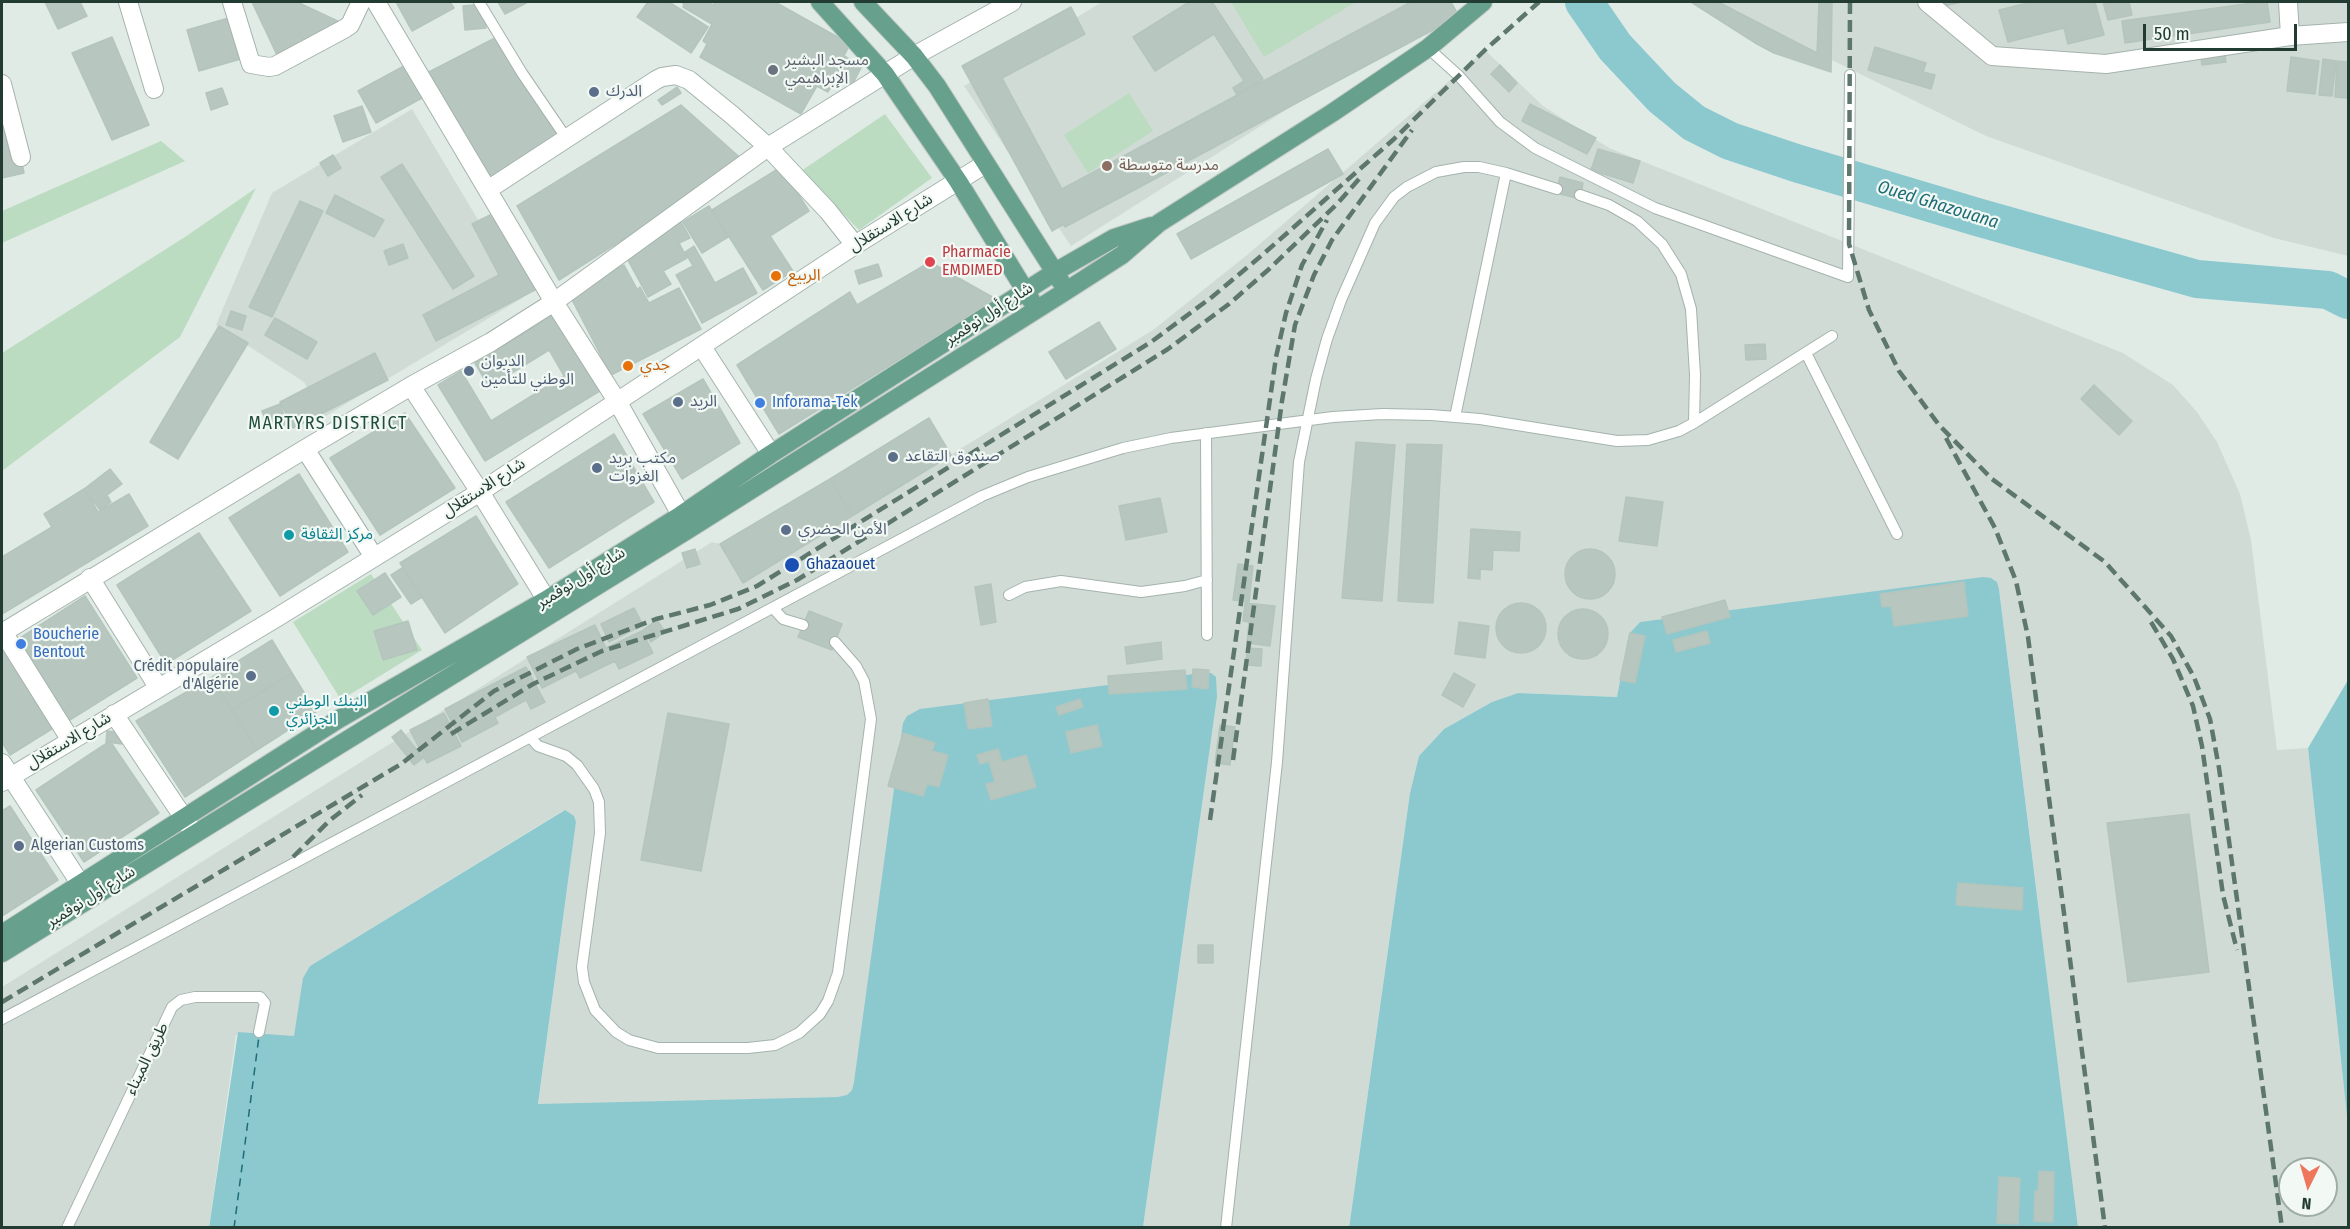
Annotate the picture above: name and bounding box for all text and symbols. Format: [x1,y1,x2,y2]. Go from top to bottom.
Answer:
scale bar [2146,12,2300,50]
text: 50 m [2154,23,2190,45]
place label: مسجد البشير الإبراهيمي [785,51,869,89]
marker: مسجد البشير الإبراهيمي [766,63,780,77]
place label: الدرك [606,82,642,102]
marker: الدرك [587,85,601,99]
place label: مدرسة متوسطة [1119,156,1219,176]
marker: مدرسة متوسطة [1100,159,1114,173]
water label: Oued Ghazouana [1875,176,2001,234]
street label: شارع الاستقلال [846,190,936,256]
place label: Pharmacie EMDIMED [942,243,1011,281]
marker: Pharmacie EMDIMED [923,255,937,269]
place label: الربيع [788,266,821,286]
marker: الربيع [769,269,783,283]
street label: شارع أول نوفمبر [941,278,1037,350]
place label: الديوان الوطني للتأمين [481,352,574,390]
place label: جدي [640,356,670,376]
marker: جدي [621,359,635,373]
marker: الديوان الوطني للتأمين [462,364,476,378]
place label: الريد [690,392,717,412]
place label: Inforama-Tek [772,393,858,413]
marker: الريد [671,395,685,409]
marker: Inforama-Tek [753,396,767,410]
district label: MARTYRS DISTRICT [248,413,408,435]
place label: صندوق التقاعد [905,447,1000,467]
place label: مكتب بريد الغزوات [609,449,676,487]
marker: صندوق التقاعد [886,450,900,464]
street label: شارع الاستقلال [439,454,529,522]
marker: مكتب بريد الغزوات [590,461,604,475]
place label: الأمن الحضري [798,520,887,540]
marker: الأمن الحضري [779,523,793,537]
place label: مركز الثقافة [301,525,373,545]
marker: مركز الثقافة [282,528,296,542]
street label: شارع أول نوفمبر [533,543,629,613]
place label: Ghazaouet [806,555,875,575]
marker: Ghazaouet [783,556,801,574]
place label: Boucherie Bentout [33,625,99,663]
marker: Boucherie Bentout [14,637,28,651]
place label: Crédit populaire d'Algérie [134,657,239,695]
marker: Crédit populaire d'Algérie [244,669,258,683]
place label: البنك الوطني الجزائري [286,692,367,730]
marker: البنك الوطني الجزائري [267,704,281,718]
street label: شارع الاستقلال [23,708,115,774]
place label: Algerian Customs [31,836,144,856]
marker: Algerian Customs [12,839,26,853]
street label: شارع أول نوفمبر [43,862,139,932]
street label: طريق الميناء [121,1020,173,1098]
north arrow [2278,1157,2338,1217]
text: N [2301,1194,2312,1213]

